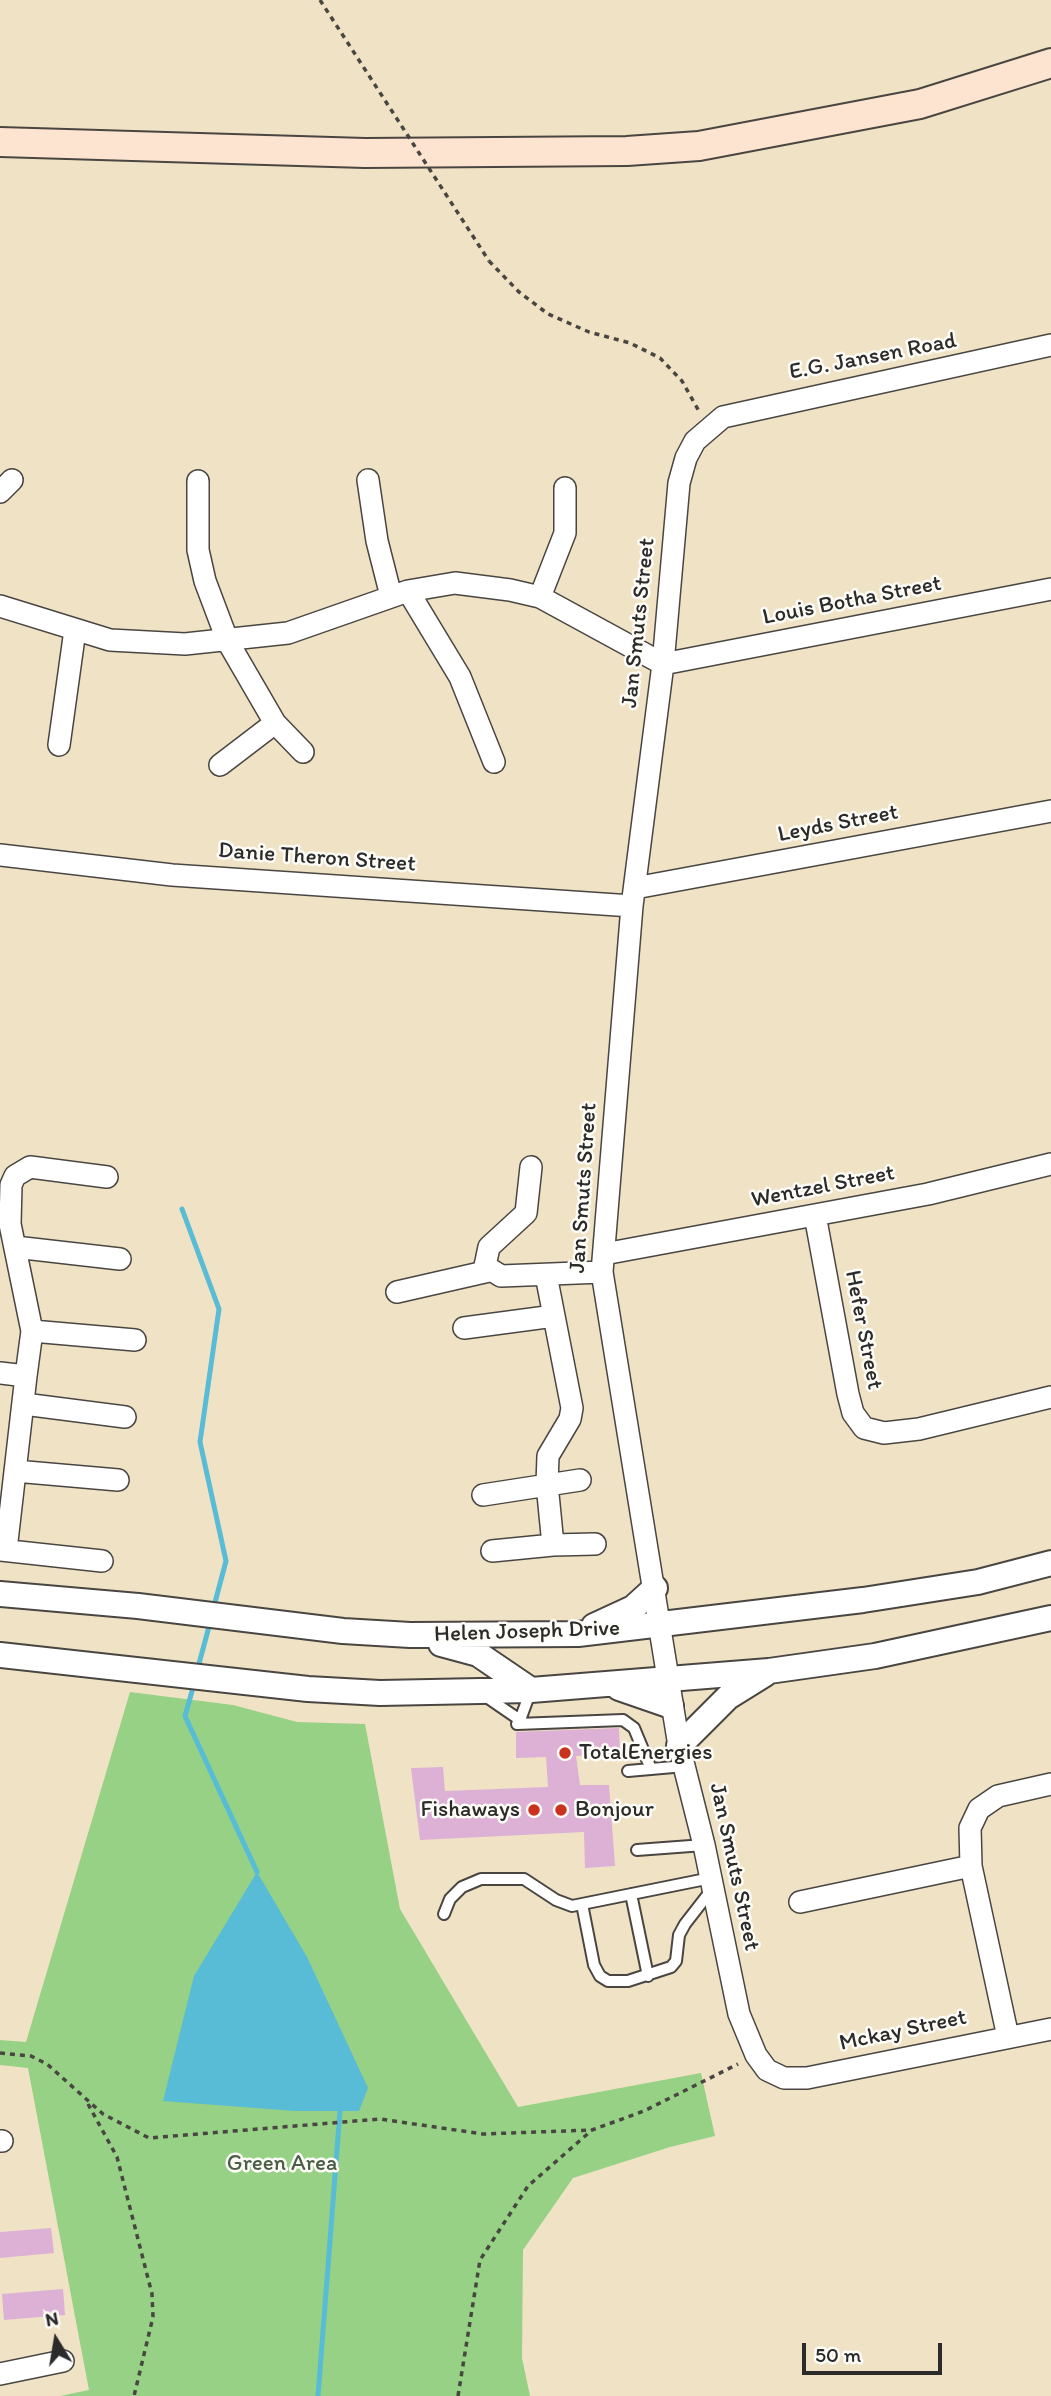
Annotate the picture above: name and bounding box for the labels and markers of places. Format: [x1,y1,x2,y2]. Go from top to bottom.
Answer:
place label: TotalEnergies [579,1739,713,1767]
marker: TotalEnergies [557,1745,573,1761]
place label: Fishaways [420,1796,520,1824]
place label: Bonjour [575,1796,654,1824]
marker: Fishaways [526,1802,542,1818]
marker: Bonjour [553,1802,569,1818]

